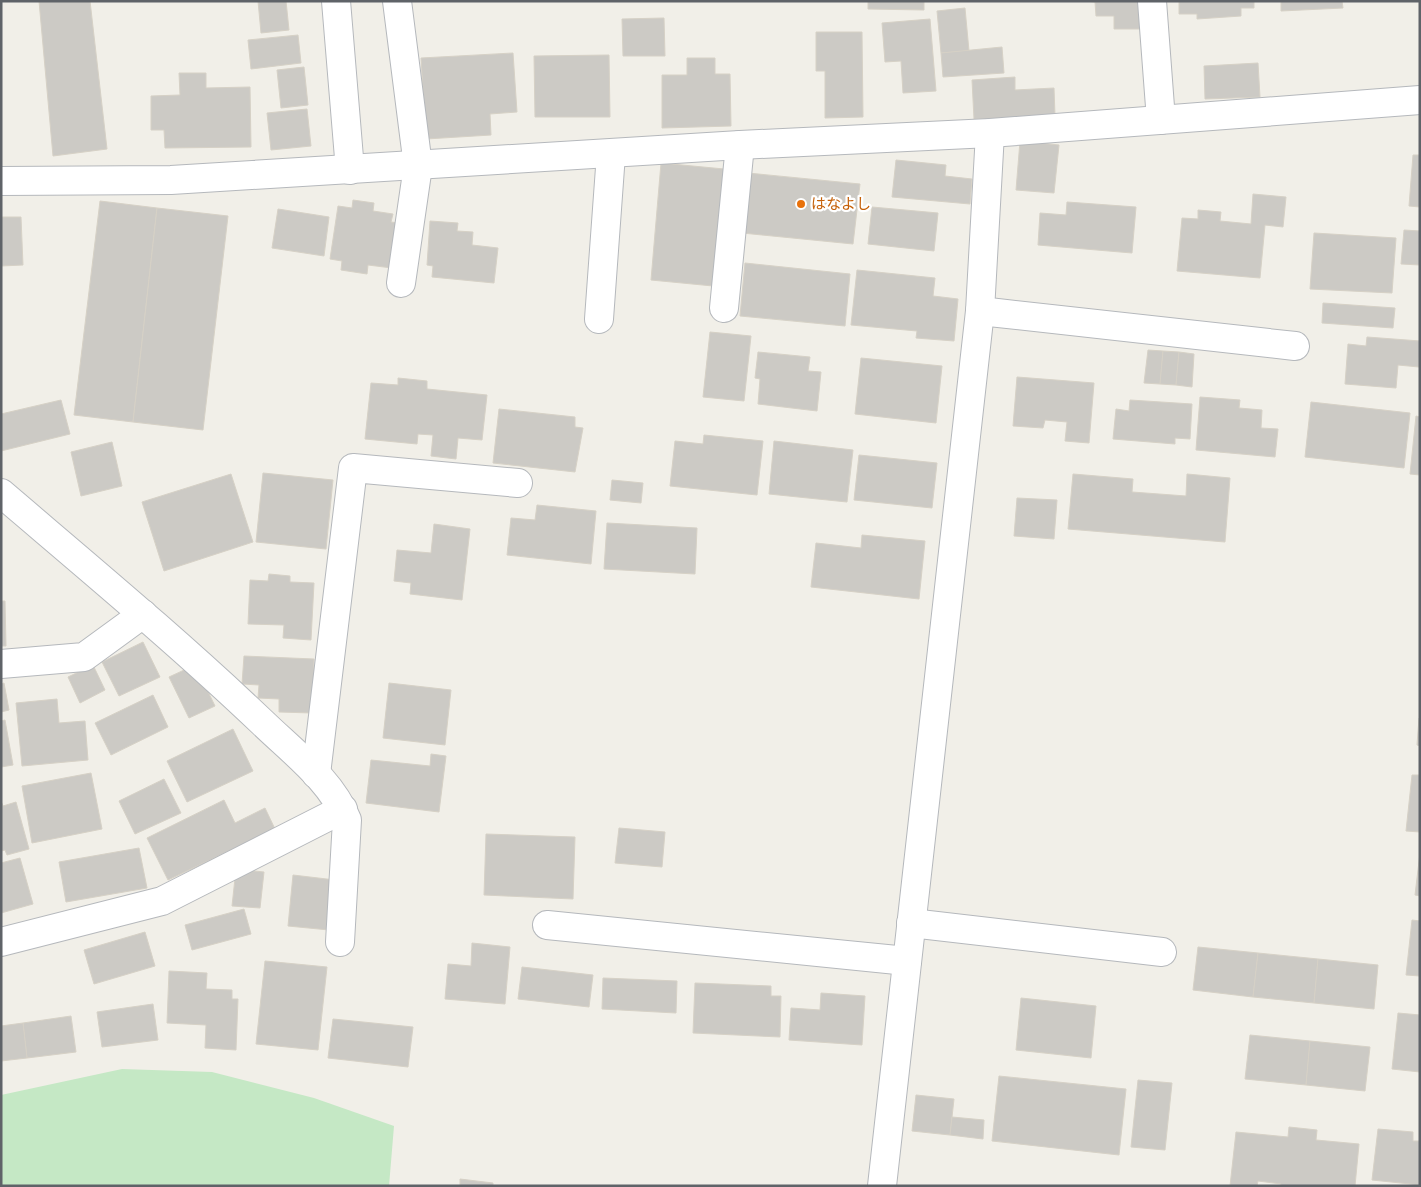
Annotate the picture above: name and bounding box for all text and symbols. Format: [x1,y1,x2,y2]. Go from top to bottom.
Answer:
place label: はなよし [811,195,871,213]
marker: はなよし [795,198,807,210]

